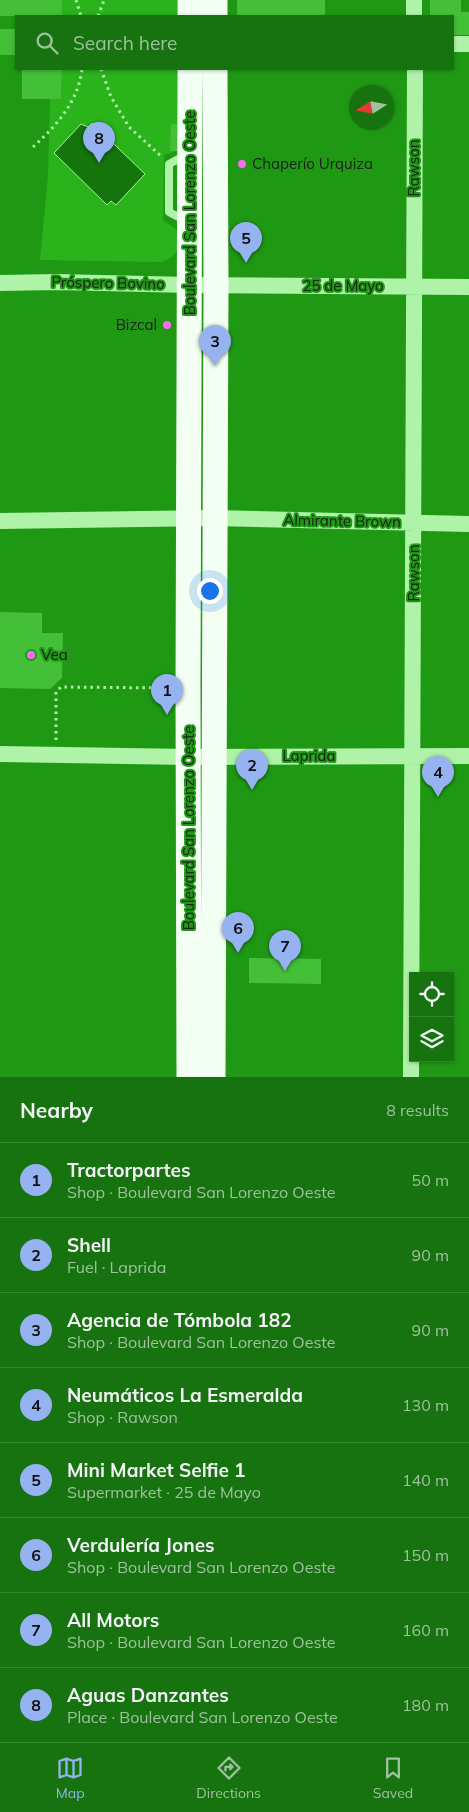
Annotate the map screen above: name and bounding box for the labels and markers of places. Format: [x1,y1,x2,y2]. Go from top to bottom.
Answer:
pin: 8 [83,122,115,163]
place label: Chaperío Urquiza [252,154,373,173]
marker: Chaperío Urquiza [236,158,248,170]
pin: 5 [230,222,262,263]
place label: Bizcal [116,315,157,334]
marker: Bizcal [161,319,173,331]
pin: 3 [199,325,231,366]
place label: Vea [41,645,68,664]
marker: Vea [25,649,37,661]
pin: 1 [151,674,183,715]
pin: 2 [236,749,268,790]
pin: 4 [422,756,454,797]
pin: 6 [222,912,254,953]
pin: 7 [269,930,301,971]

